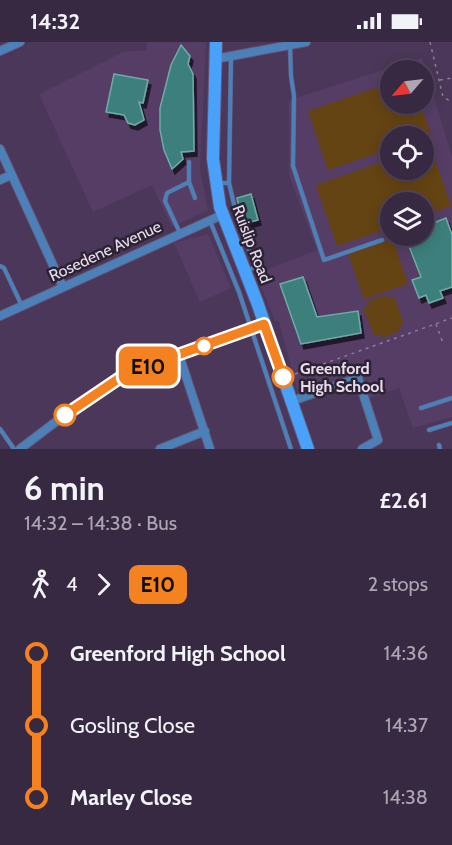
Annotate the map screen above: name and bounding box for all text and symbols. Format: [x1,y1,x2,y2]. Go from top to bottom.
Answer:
text: 14:32 [30,8,80,35]
north arrow [380,60,434,114]
map controls [380,60,434,246]
button: locate [380,126,434,180]
button: layers [380,192,434,246]
street label: Ruislip Road [228,202,276,286]
street label: Rosedene Avenue [46,217,164,285]
unlabelled marker [195,337,213,355]
line badge: E10 [114,346,182,386]
text: E10 [131,354,165,379]
place label: Greenford High School [300,359,384,396]
marker: Greenford High School [272,366,294,388]
unlabelled marker [54,404,76,426]
text: 6 min [24,468,105,508]
text: £2.61 [380,487,428,514]
text: 14:32 – 14:38 · Bus [24,511,177,535]
icon: walk [24,568,57,601]
icon: forward [87,568,120,601]
text: 4 [66,572,78,596]
text: E10 [141,572,175,597]
text: 2 stops [368,572,428,596]
text: Greenford High School [70,640,286,667]
text: 14:36 [384,641,428,665]
text: Gosling Close [70,712,195,739]
text: 14:37 [385,713,428,737]
text: Marley Close [70,784,192,811]
text: 14:38 [383,785,428,809]

